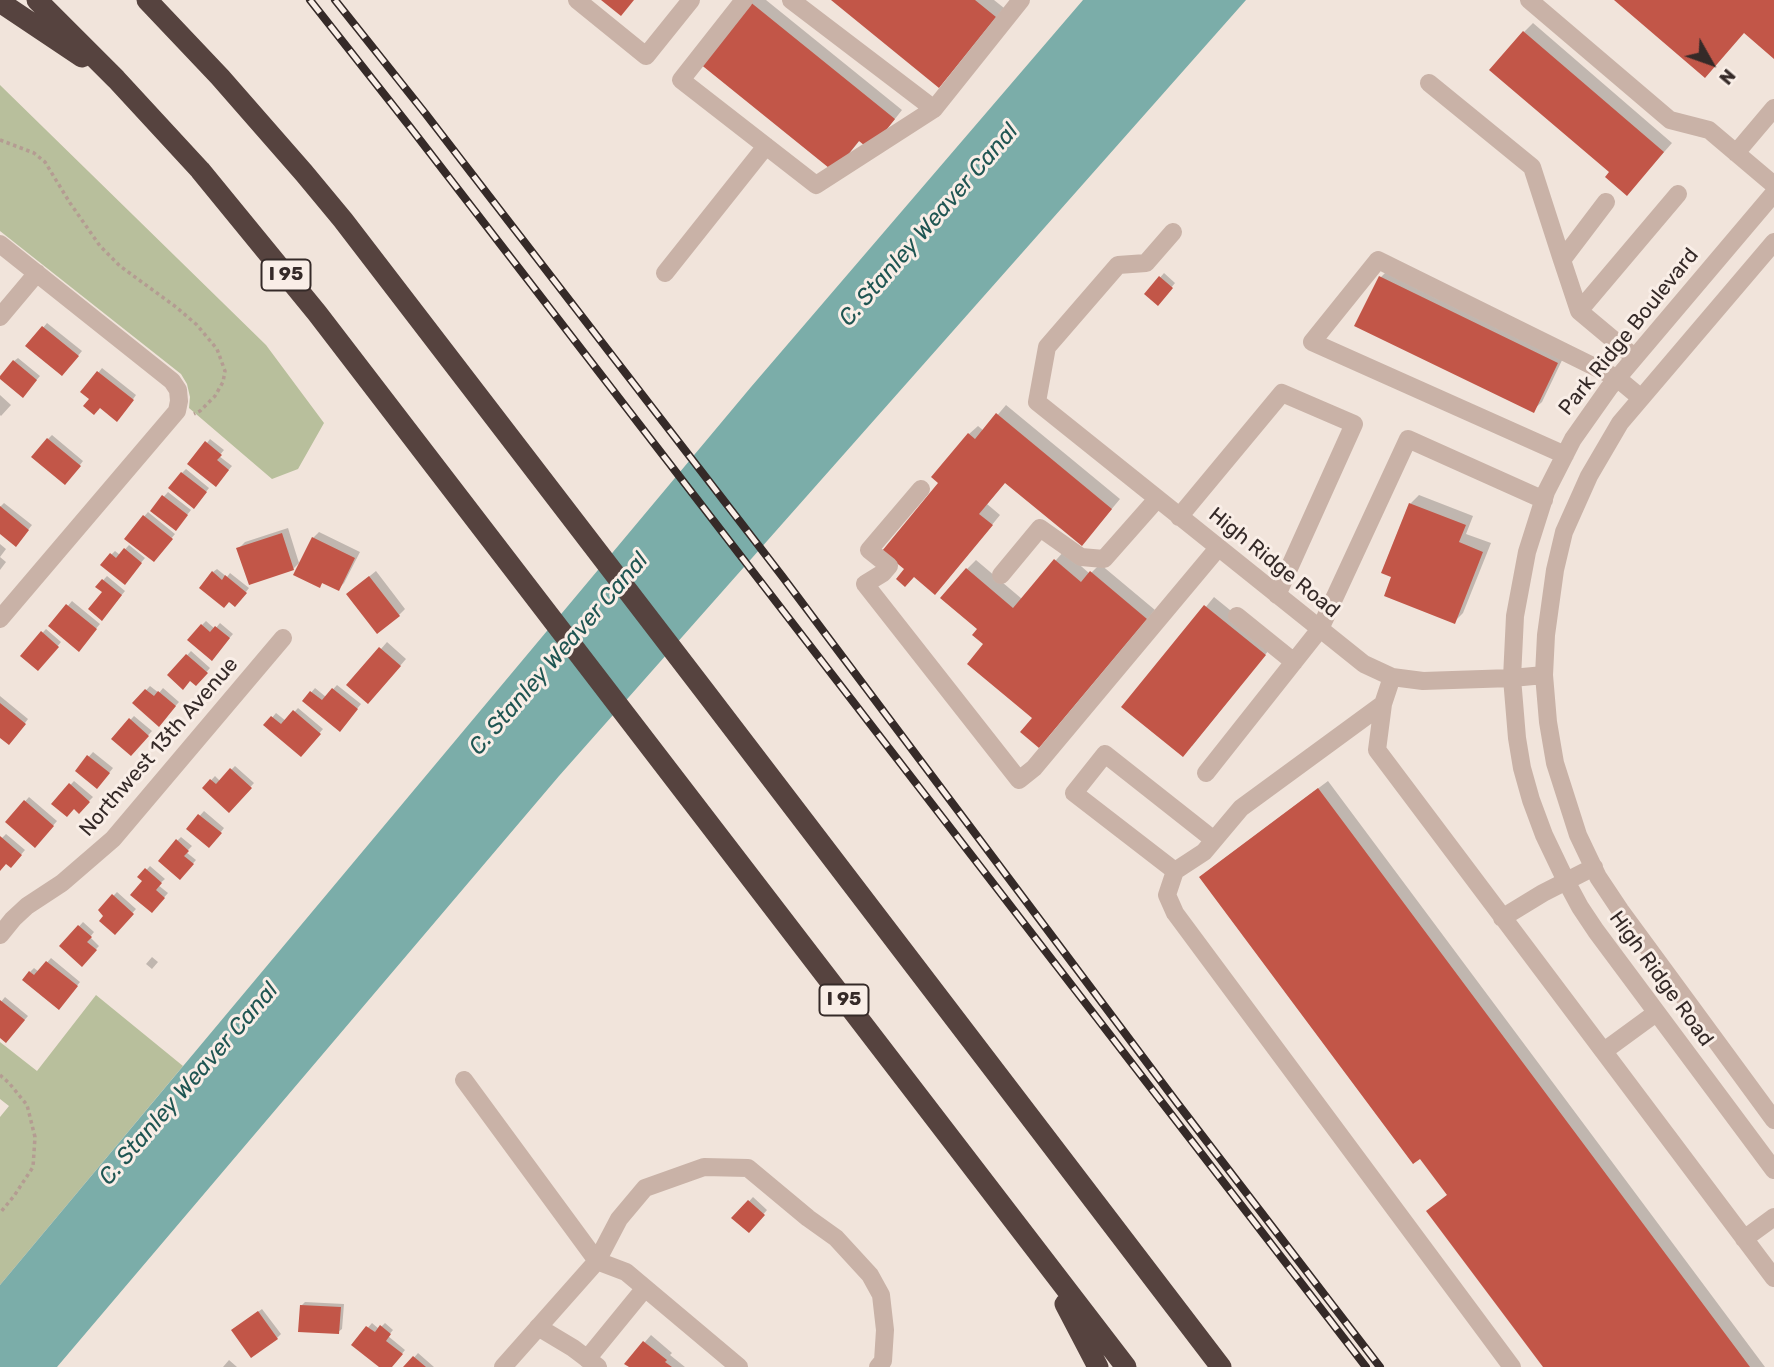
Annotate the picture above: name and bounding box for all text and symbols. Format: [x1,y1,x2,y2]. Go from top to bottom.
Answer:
north arrow [1676,28,1746,98]
text: N [1714,64,1741,89]
water label: C. Stanley Weaver Canal [834,118,1024,332]
street label: Park Ridge Boulevard [1554,243,1704,421]
road number: I 95 [262,260,310,290]
street label: High Ridge Road [1203,503,1345,623]
water label: C. Stanley Weaver Canal [464,547,654,761]
street label: Northwest 13th Avenue [74,652,244,842]
street label: High Ridge Road [1603,906,1719,1052]
water label: C. Stanley Weaver Canal [94,977,284,1191]
road number: I 95 [820,984,868,1016]

